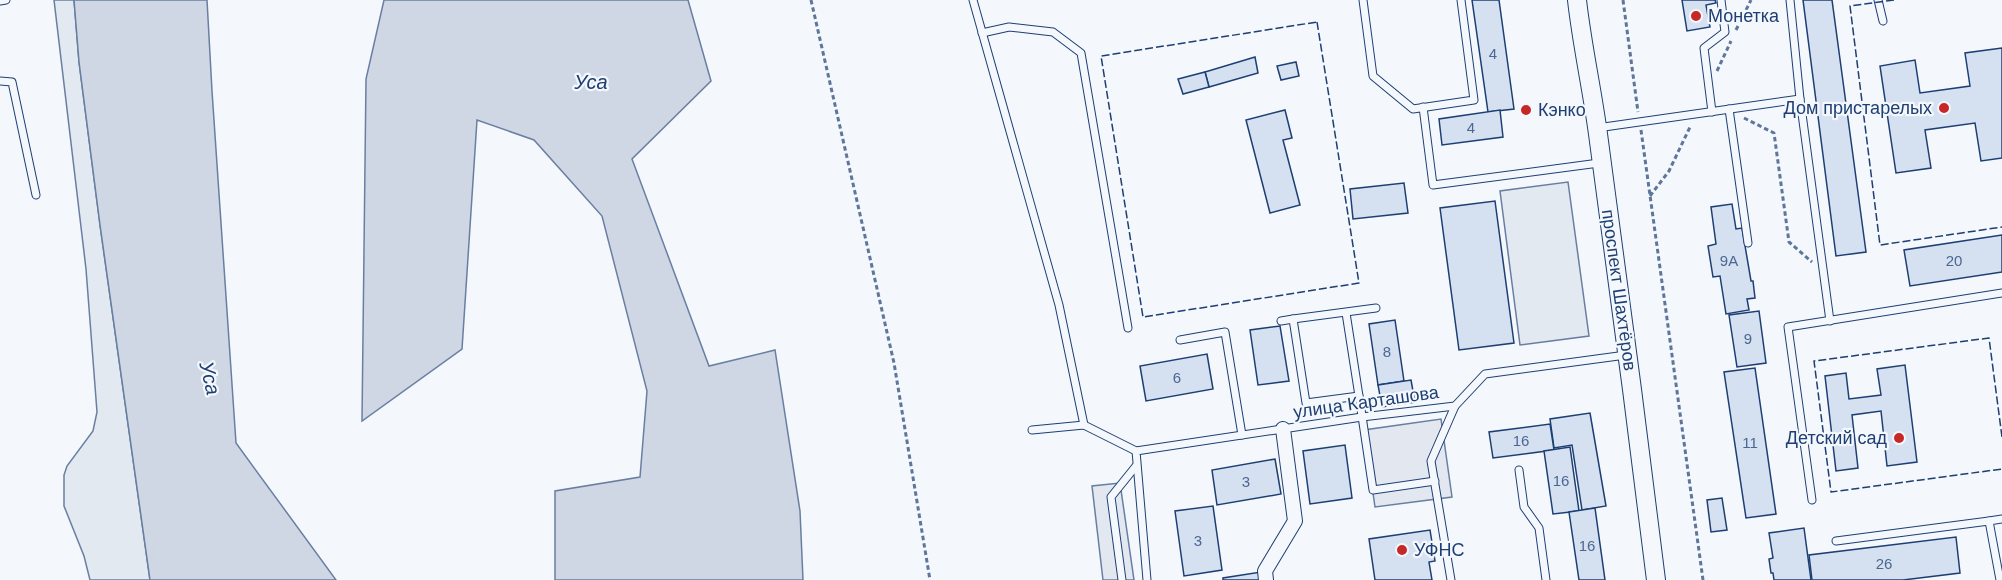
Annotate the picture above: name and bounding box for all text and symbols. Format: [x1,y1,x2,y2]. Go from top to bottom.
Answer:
place label: Монетка [1708,6,1780,26]
marker: Монетка [1689,9,1703,23]
house number: 4 [1489,45,1497,62]
water label: Уса [573,71,608,93]
place label: Дом пристарелых [1783,98,1932,118]
place label: Кэнко [1538,100,1586,120]
marker: Дом пристарелых [1937,101,1951,115]
marker: Кэнко [1519,103,1533,117]
house number: 4 [1467,119,1475,136]
street label: проспект Шахтёров [1598,208,1640,372]
house number: 9А [1720,252,1738,269]
house number: 20 [1946,252,1962,269]
house number: 9 [1744,330,1752,347]
house number: 8 [1383,343,1391,360]
water label: Уса [195,358,225,397]
house number: 6 [1173,369,1181,386]
street label: улица Карташова [1292,382,1441,422]
place label: Детский сад [1786,428,1887,448]
marker: Детский сад [1892,431,1906,445]
house number: 16 [1513,432,1529,449]
house number: 11 [1742,434,1758,451]
house number: 16 [1553,472,1569,489]
house number: 3 [1242,473,1250,490]
house number: 3 [1194,532,1202,549]
house number: 16 [1579,537,1595,554]
place label: УФНС [1414,540,1465,560]
marker: УФНС [1395,543,1409,557]
house number: 26 [1876,555,1892,572]

